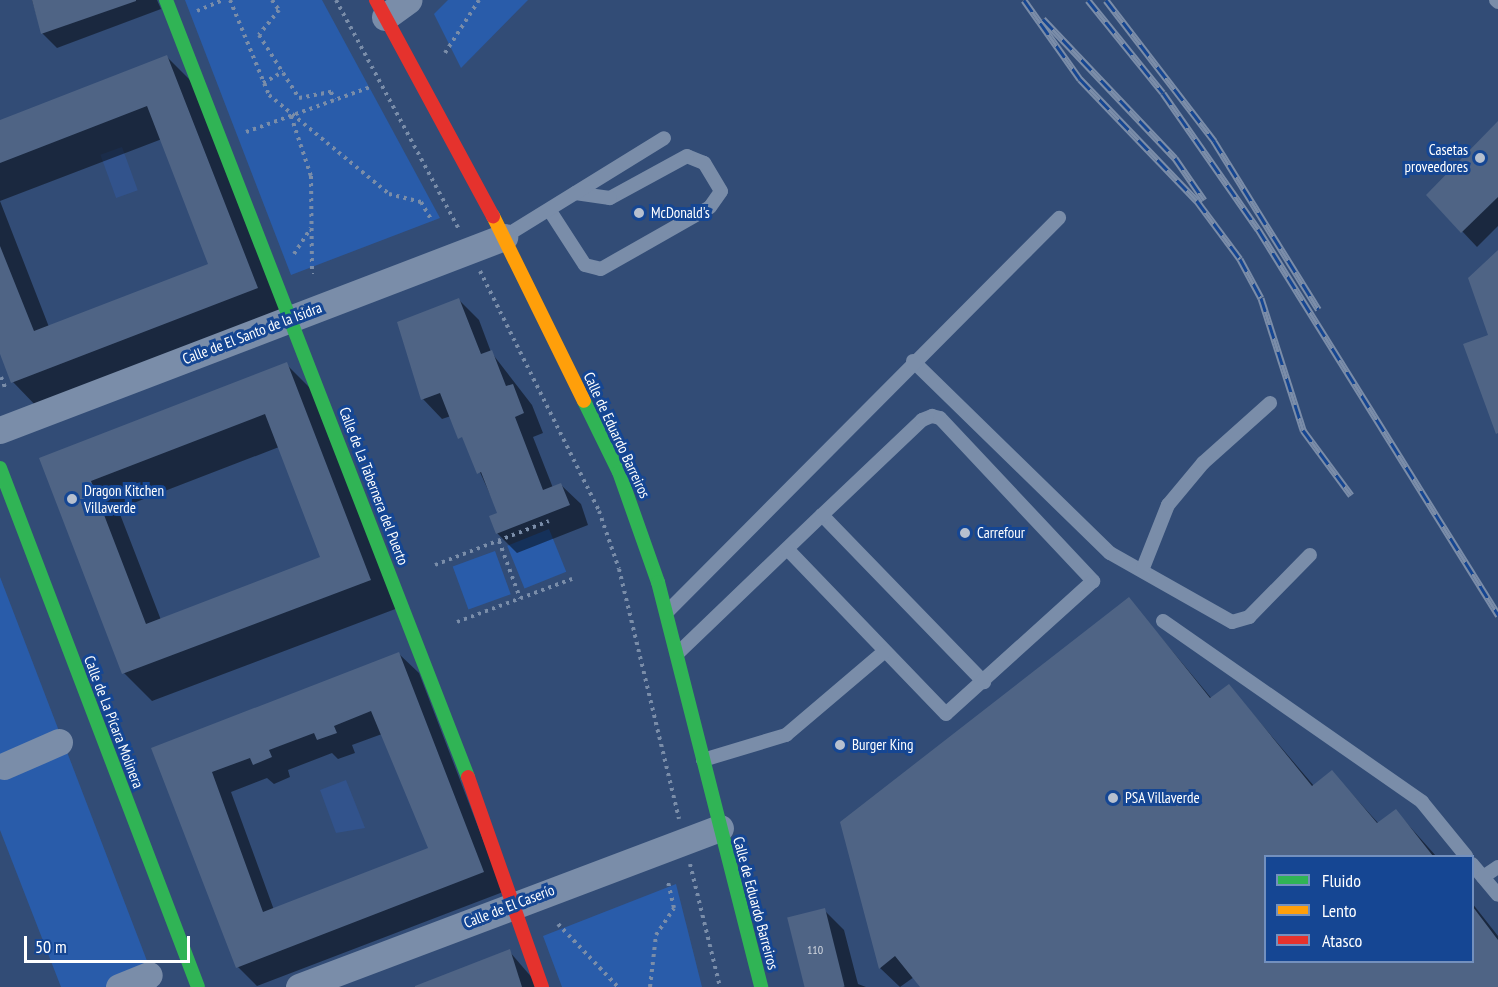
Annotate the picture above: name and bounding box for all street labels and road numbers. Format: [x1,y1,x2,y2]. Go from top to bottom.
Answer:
street label: Calle de El Santo de la Isidra [180,298,324,368]
street label: Calle de Eduardo Barreiros [580,369,654,501]
street label: Calle de La Tabernera del Puerto [336,404,412,568]
street label: Calle de La Pícara Molinera [80,653,148,791]
street label: Calle de Eduardo Barreiros [730,834,782,972]
street label: Calle de El Caserío [461,880,557,932]

